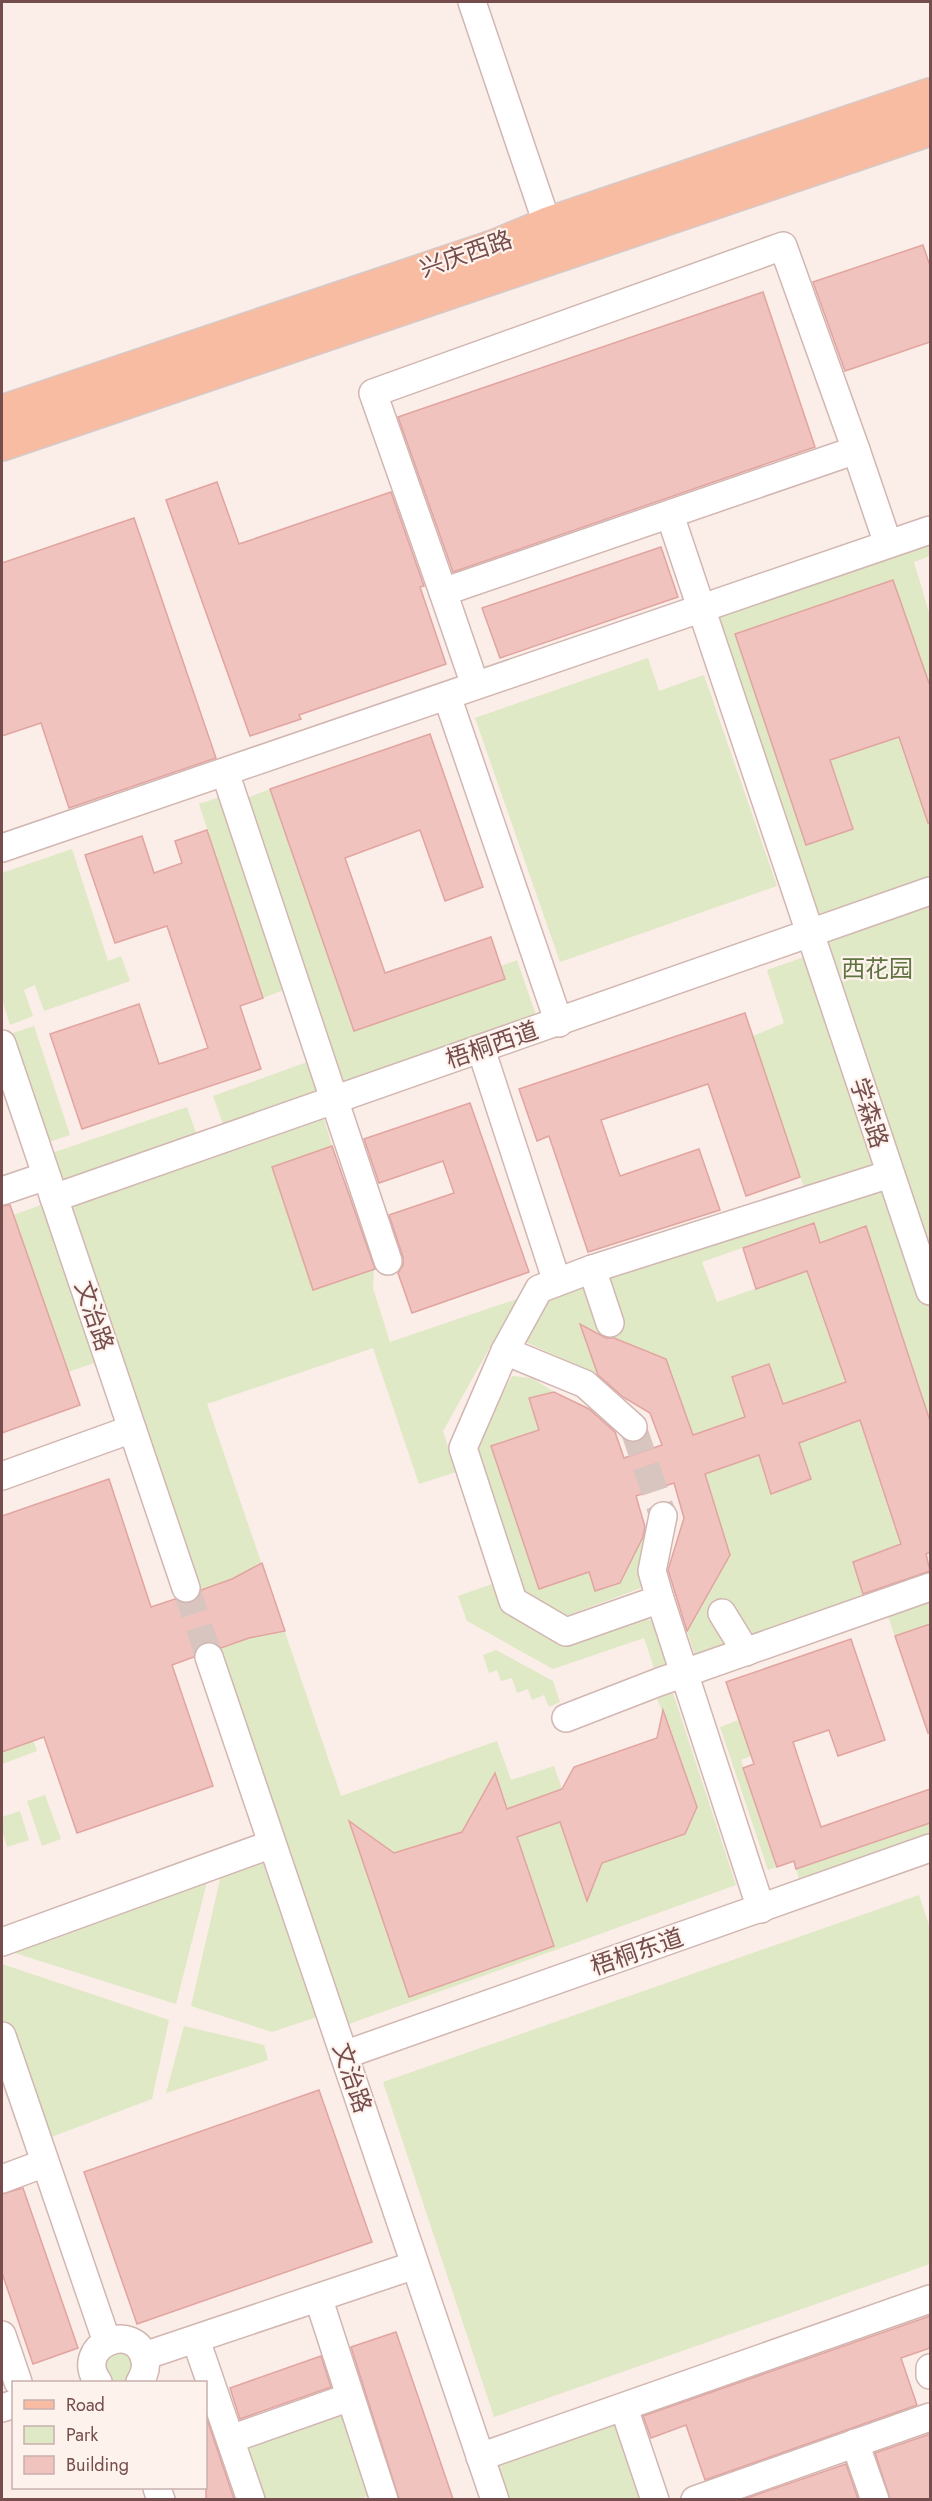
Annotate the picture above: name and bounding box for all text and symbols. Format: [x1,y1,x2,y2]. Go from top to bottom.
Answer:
street label: 兴庆西路 [415,221,517,286]
park label: 西花园 [841,951,913,986]
street label: 梧桐西道 [441,1012,543,1077]
street label: 学森路 [842,1073,897,1152]
street label: 文治路 [66,1276,123,1356]
street label: 梧桐东道 [586,1919,688,1984]
street label: 文治路 [324,2038,381,2118]
legend [12,2381,207,2489]
text: Road [66,2392,105,2418]
text: Park [66,2422,98,2448]
text: Building [66,2452,129,2478]

